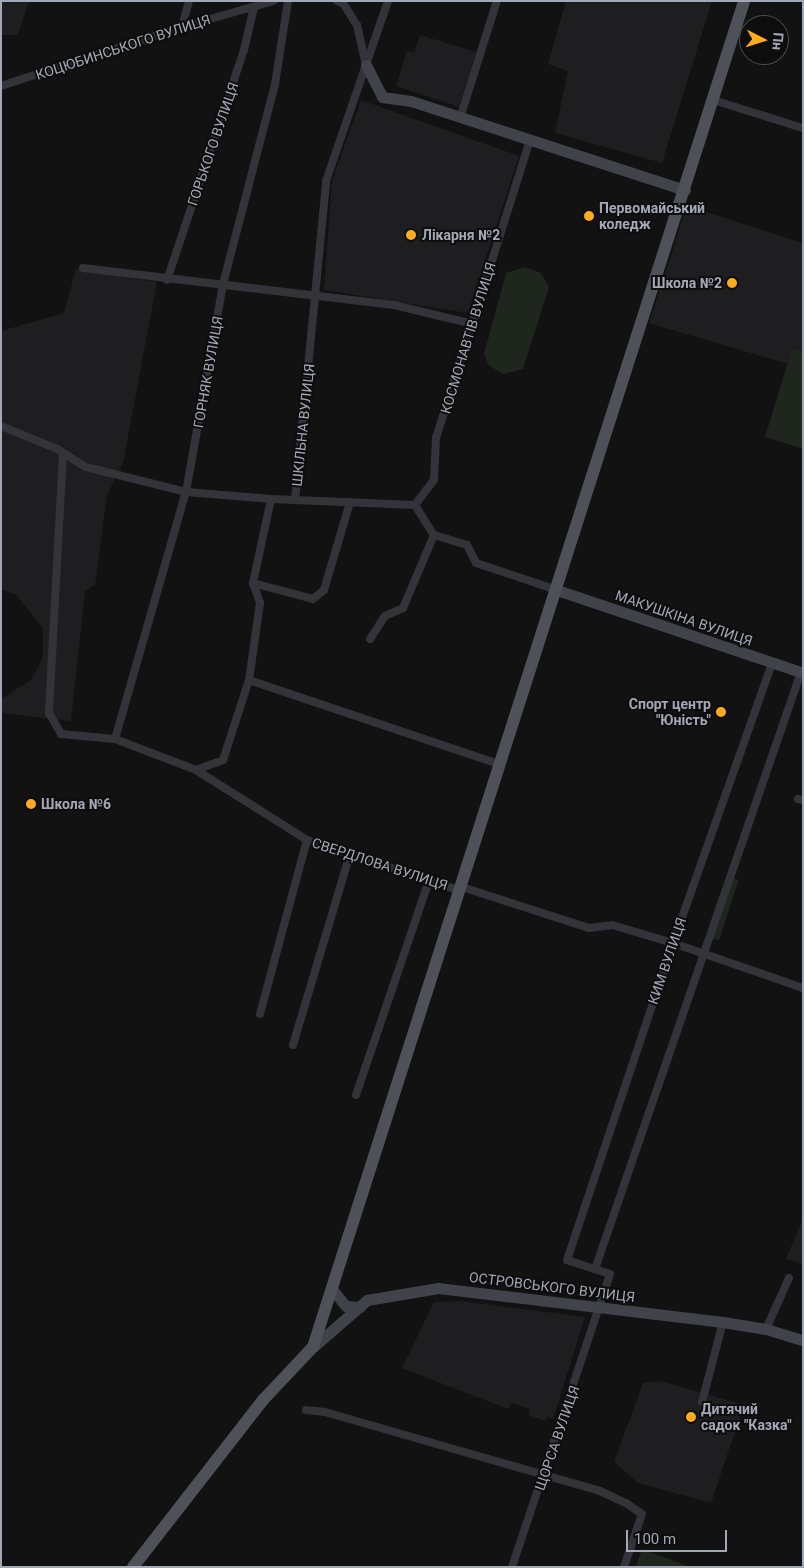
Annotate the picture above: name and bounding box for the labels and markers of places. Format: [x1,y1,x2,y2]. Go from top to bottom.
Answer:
place label: Первомайський коледж [599,200,705,232]
marker: Первомайський коледж [583,210,595,222]
place label: Лікарня №2 [422,227,500,243]
marker: Лікарня №2 [404,228,418,242]
place label: Школа №2 [652,275,722,291]
marker: Школа №2 [726,277,738,289]
place label: Спорт центр "Юність" [629,696,711,729]
marker: Спорт центр "Юність" [715,706,727,718]
place label: Школа №6 [41,796,111,812]
marker: Школа №6 [25,798,37,810]
place label: Дитячий садок "Казка" [701,1401,792,1434]
marker: Дитячий садок "Казка" [685,1411,697,1423]

